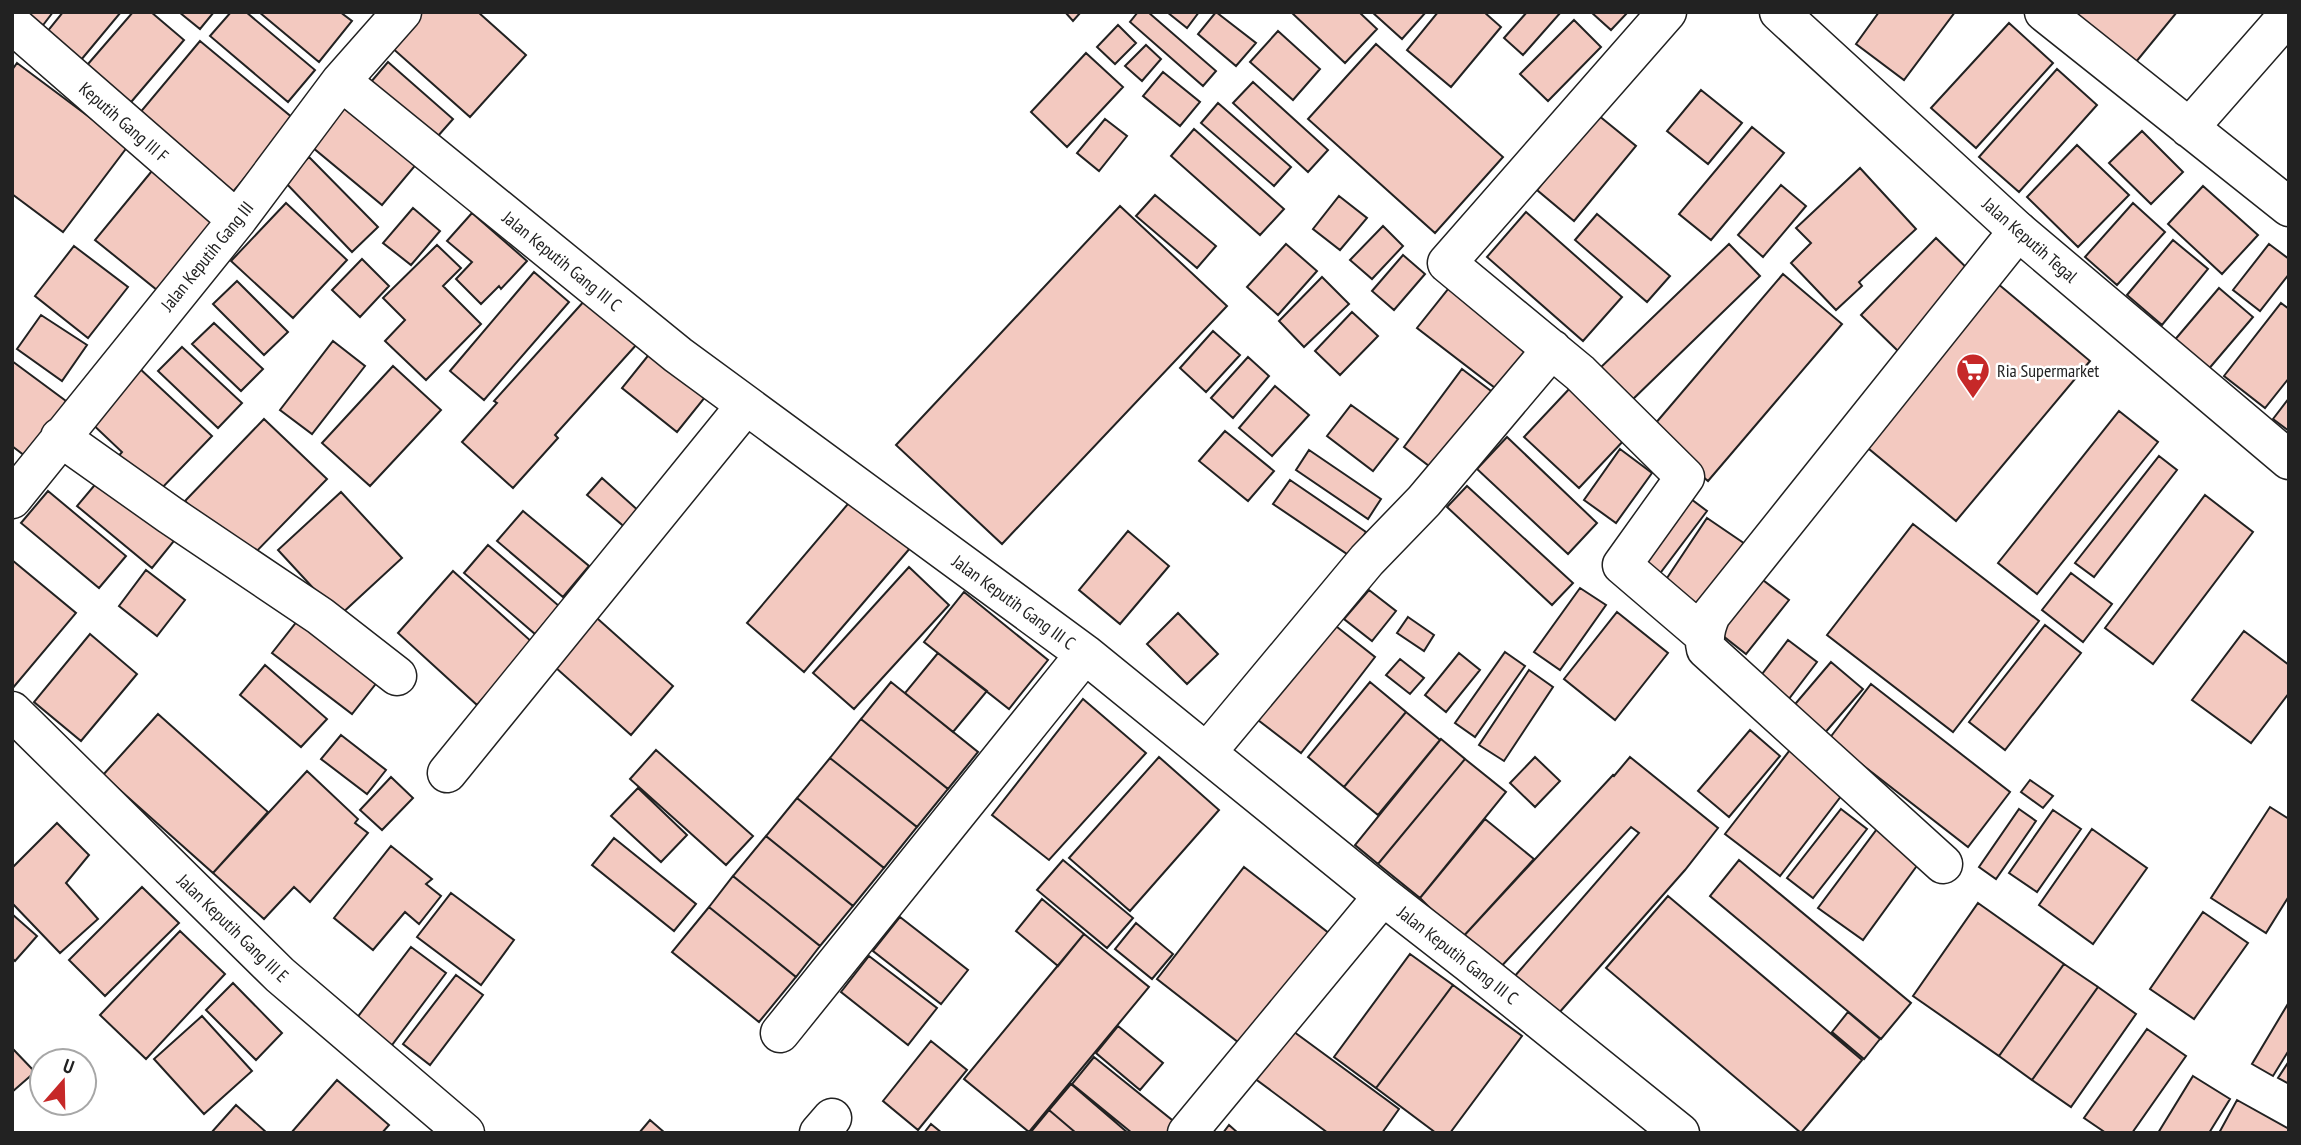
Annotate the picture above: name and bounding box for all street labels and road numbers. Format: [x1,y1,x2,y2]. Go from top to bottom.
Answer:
street label: Keputih Gang III F [74,77,174,167]
street label: Jalan Keputih Tegal [1977,192,2083,288]
street label: Jalan Keputih Gang III [155,196,258,316]
street label: Jalan Keputih Gang III C [497,205,626,316]
street label: Jalan Keputih Gang III C [947,549,1080,654]
street label: Jalan Keputih Gang III E [172,868,294,987]
street label: Jalan Keputih Gang III C [1392,900,1523,1009]

